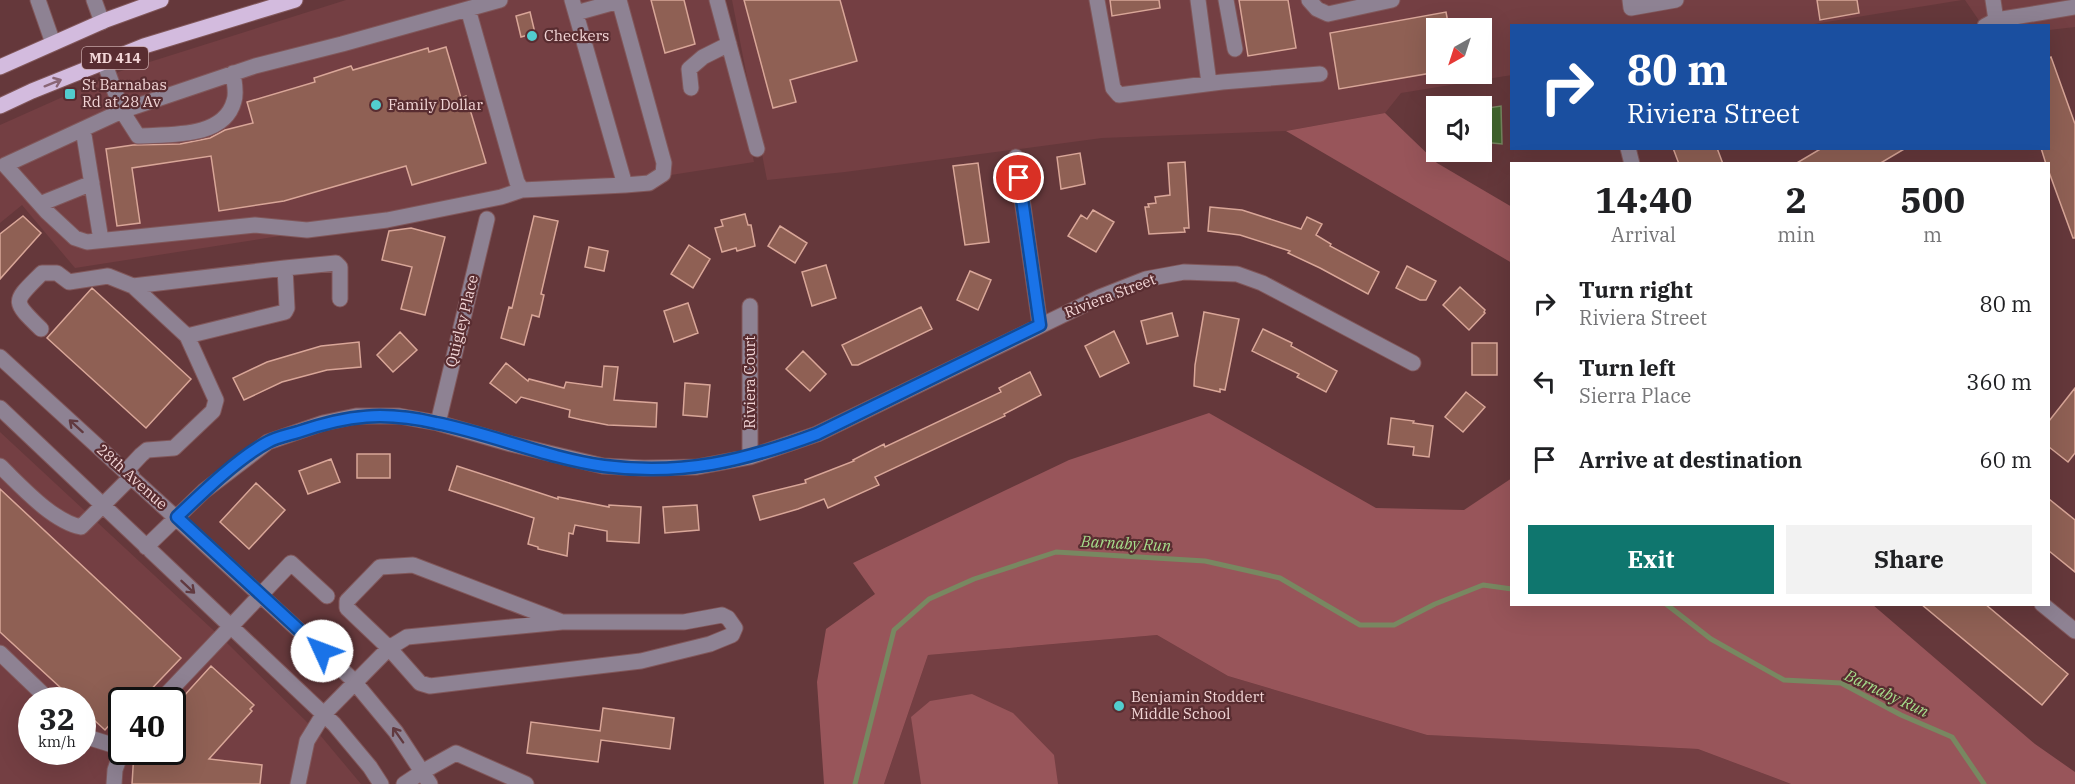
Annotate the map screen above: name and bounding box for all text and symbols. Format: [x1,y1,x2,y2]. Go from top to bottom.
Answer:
north arrow [1426,18,1492,84]
map controls [1426,18,1492,162]
place label: Checkers [544,26,609,45]
marker: Checkers [525,29,539,43]
text: 80 m [1627,42,1728,97]
road number: MD 414 [82,47,148,69]
icon: right [1528,48,1606,126]
place label: St Barnabas Rd at 28 Av [82,75,167,111]
one-way arrow [44,77,62,88]
marker: St Barnabas Rd at 28 Av [63,87,77,101]
place label: Family Dollar [388,95,483,114]
text: Riviera Street [1627,95,1800,130]
button: sound [1426,96,1492,162]
marker: Family Dollar [369,98,383,112]
pin [993,152,1044,203]
icon: arrive [1002,161,1035,194]
text: 14:40 [1595,176,1692,223]
text: 2 [1785,176,1807,223]
text: 500 [1900,176,1965,223]
text: Arrival [1611,221,1676,248]
text: min [1777,221,1815,248]
text: m [1923,221,1942,248]
street label: Riviera Street [1062,269,1158,322]
street label: Quigley Place [441,273,482,369]
text: Turn right [1579,275,1693,304]
icon: right [1528,287,1561,320]
text: 80 m [1980,289,2032,318]
text: Riviera Street [1579,304,1707,331]
street label: Riviera Court [740,335,759,429]
text: Turn left [1579,353,1675,382]
icon: left [1528,365,1561,398]
text: 360 m [1966,367,2032,396]
text: Sierra Place [1579,382,1691,409]
one-way arrow [69,419,84,433]
street label: 28th Avenue [93,440,172,513]
icon: arrive [1528,443,1561,476]
text: Arrive at destination [1579,445,1802,474]
text: 60 m [1980,445,2032,474]
button: Exit [1528,525,1774,594]
button: Share [1786,525,2032,594]
water label: Barnaby Run [1079,531,1172,555]
one-way arrow [181,579,196,594]
position arrow [290,619,354,683]
water label: Barnaby Run [1841,664,1932,721]
speed limit sign: 40 [108,687,186,765]
place label: Benjamin Stoddert Middle School [1131,687,1265,723]
text: 32 [39,699,75,738]
marker: Benjamin Stoddert Middle School [1112,699,1126,713]
one-way arrow [392,727,404,744]
text: km/h [38,732,76,751]

